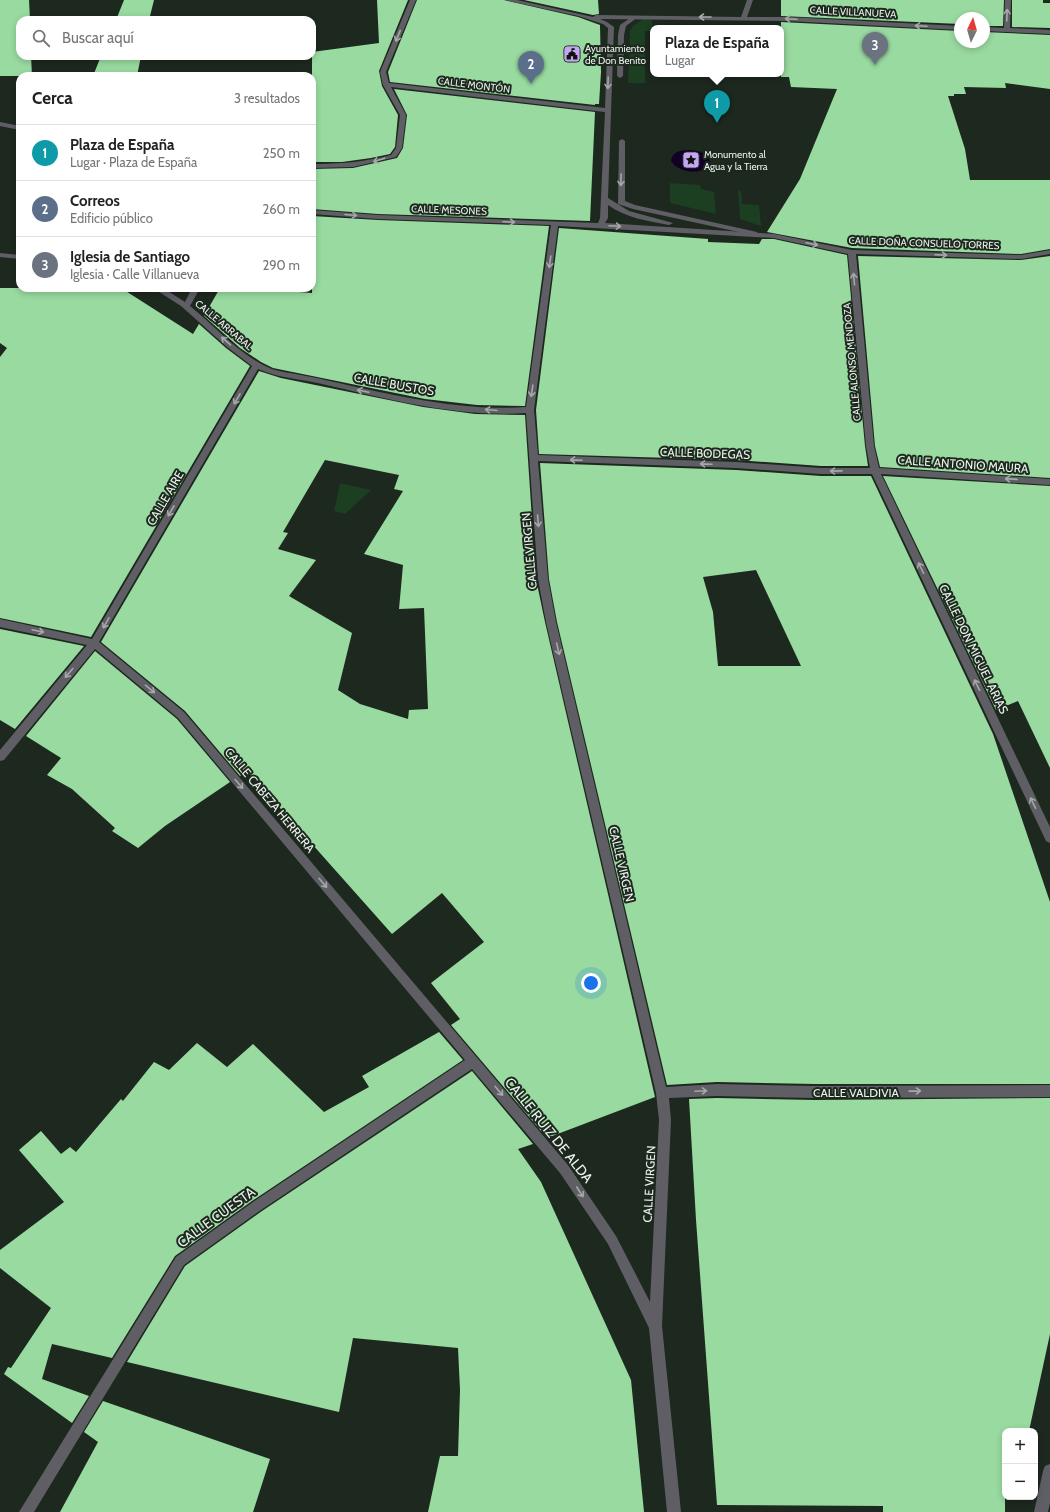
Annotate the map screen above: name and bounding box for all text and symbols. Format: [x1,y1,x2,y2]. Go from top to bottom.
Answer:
street label: CALLE VILLANUEVA [809,3,897,21]
one-way arrow [1004,9,1011,22]
north arrow [954,12,990,48]
one-way arrow [699,13,712,21]
one-way arrow [785,15,798,23]
search box [16,16,316,60]
one-way arrow [915,22,928,30]
popup [650,25,784,77]
icon: search [30,27,52,49]
text: Buscar aquí [62,29,134,47]
one-way arrow [394,30,401,42]
pin: 3 [862,32,888,65]
text: Plaza de España [665,34,769,52]
place label: Ayuntamiento de Don Benito [585,42,647,67]
public building icon: Ayuntamiento de Don Benito [562,44,582,64]
pin: 2 [518,51,544,84]
text: Lugar [665,52,695,68]
street label: CALLE MONTÓN [437,74,511,96]
one-way arrow [604,76,611,89]
text: Cerca [32,88,73,108]
text: 3 resultados [234,90,300,106]
pin: 1 [704,90,730,123]
text: Plaza de España [70,136,175,154]
text: 1 [43,145,47,161]
text: 250 m [263,145,300,161]
place label: Monumento al Agua y la Tierra [704,148,768,173]
place icon: Monumento al Agua y la Tierra [681,150,701,170]
text: Lugar · Plaza de España [70,154,197,170]
one-way arrow [374,157,386,165]
one-way arrow [617,173,624,186]
text: Correos [70,192,120,210]
text: 2 [42,201,48,217]
text: 260 m [262,201,300,217]
street label: CALLE MESONES [411,202,487,218]
text: Edificio público [70,210,153,226]
one-way arrow [344,212,357,219]
one-way arrow [502,218,515,226]
one-way arrow [608,222,621,229]
street label: CALLE DOÑA CONSUELO TORRES [848,234,1000,252]
one-way arrow [805,240,818,248]
text: Iglesia de Santiago [70,248,190,266]
one-way arrow [934,251,947,258]
one-way arrow [546,255,553,268]
text: 3 [41,257,49,273]
text: 290 m [262,257,300,273]
text: Iglesia · Calle Villanueva [70,266,199,282]
one-way arrow [851,273,858,286]
street label: CALLE ARRABAL [192,297,256,353]
street label: CALLE ALONSO MENDOZA [840,301,864,422]
one-way arrow [220,337,231,346]
street label: CALLE BUSTOS [353,370,435,398]
one-way arrow [528,384,536,397]
one-way arrow [356,386,369,394]
one-way arrow [232,393,240,405]
one-way arrow [485,407,498,414]
street label: CALLE BODEGAS [660,444,750,462]
street label: CALLE ANTONIO MAURA [897,452,1029,476]
one-way arrow [570,456,583,463]
one-way arrow [700,461,713,468]
one-way arrow [830,467,843,475]
street label: CALLE AIRE [143,468,187,528]
one-way arrow [1005,476,1018,483]
one-way arrow [167,505,175,517]
street label: CALLE VIRGEN [518,512,540,590]
one-way arrow [535,514,542,527]
one-way arrow [917,562,924,574]
street label: CALLE DON MIGUEL ARIAS [936,582,1012,716]
one-way arrow [101,617,109,629]
one-way arrow [31,627,44,635]
one-way arrow [554,642,562,655]
one-way arrow [65,668,74,679]
one-way arrow [973,680,980,692]
one-way arrow [145,685,156,694]
street label: CALLE CABEZA HERRERA [222,745,319,856]
one-way arrow [235,778,244,789]
one-way arrow [1029,797,1036,809]
street label: CALLE VIRGEN [606,825,638,903]
one-way arrow [319,878,328,888]
your location [581,973,601,993]
street label: CALLE RUIZ DE ALDA [501,1074,597,1187]
street label: CALLE VALDIVIA [813,1085,900,1100]
one-way arrow [494,1086,503,1096]
one-way arrow [694,1087,707,1095]
one-way arrow [908,1087,921,1095]
street label: CALLE VIRGEN [639,1145,659,1223]
street label: CALLE CUESTA [173,1182,259,1251]
one-way arrow [576,1186,584,1197]
map controls [1002,1428,1038,1500]
button: + [1002,1428,1038,1464]
button: − [1002,1464,1038,1500]

